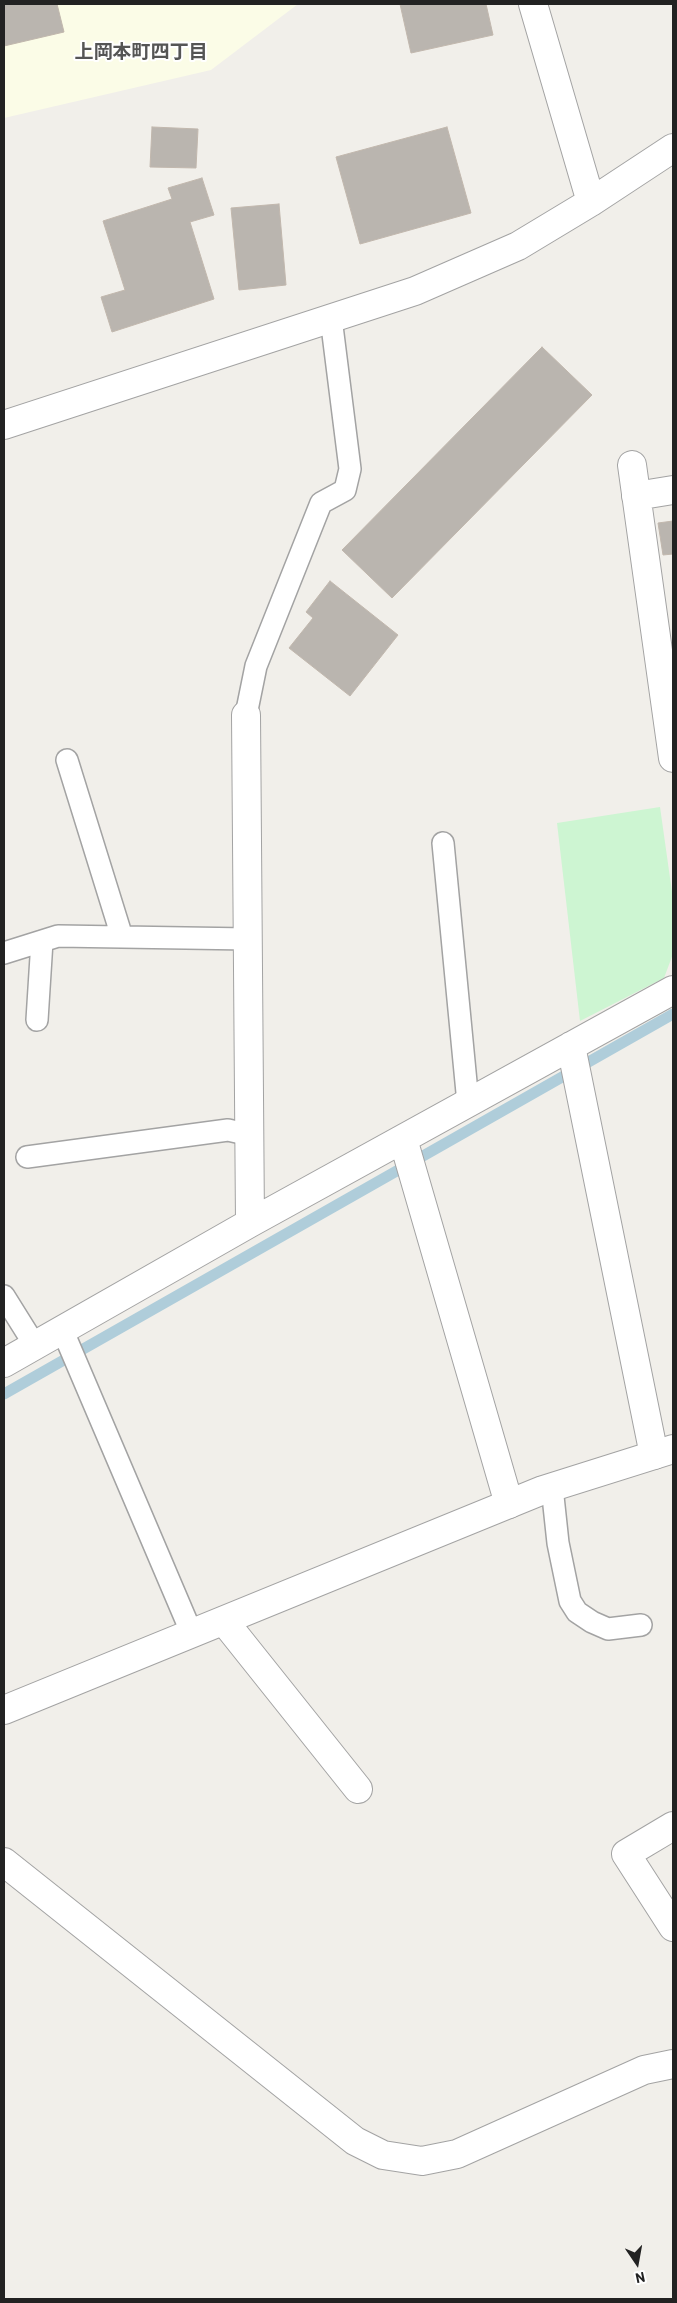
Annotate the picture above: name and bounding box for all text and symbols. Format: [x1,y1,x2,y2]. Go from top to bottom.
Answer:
district label: 上岡本町四丁目 [75,41,207,63]
north arrow [612,2238,662,2288]
text: N [634,2269,647,2287]

